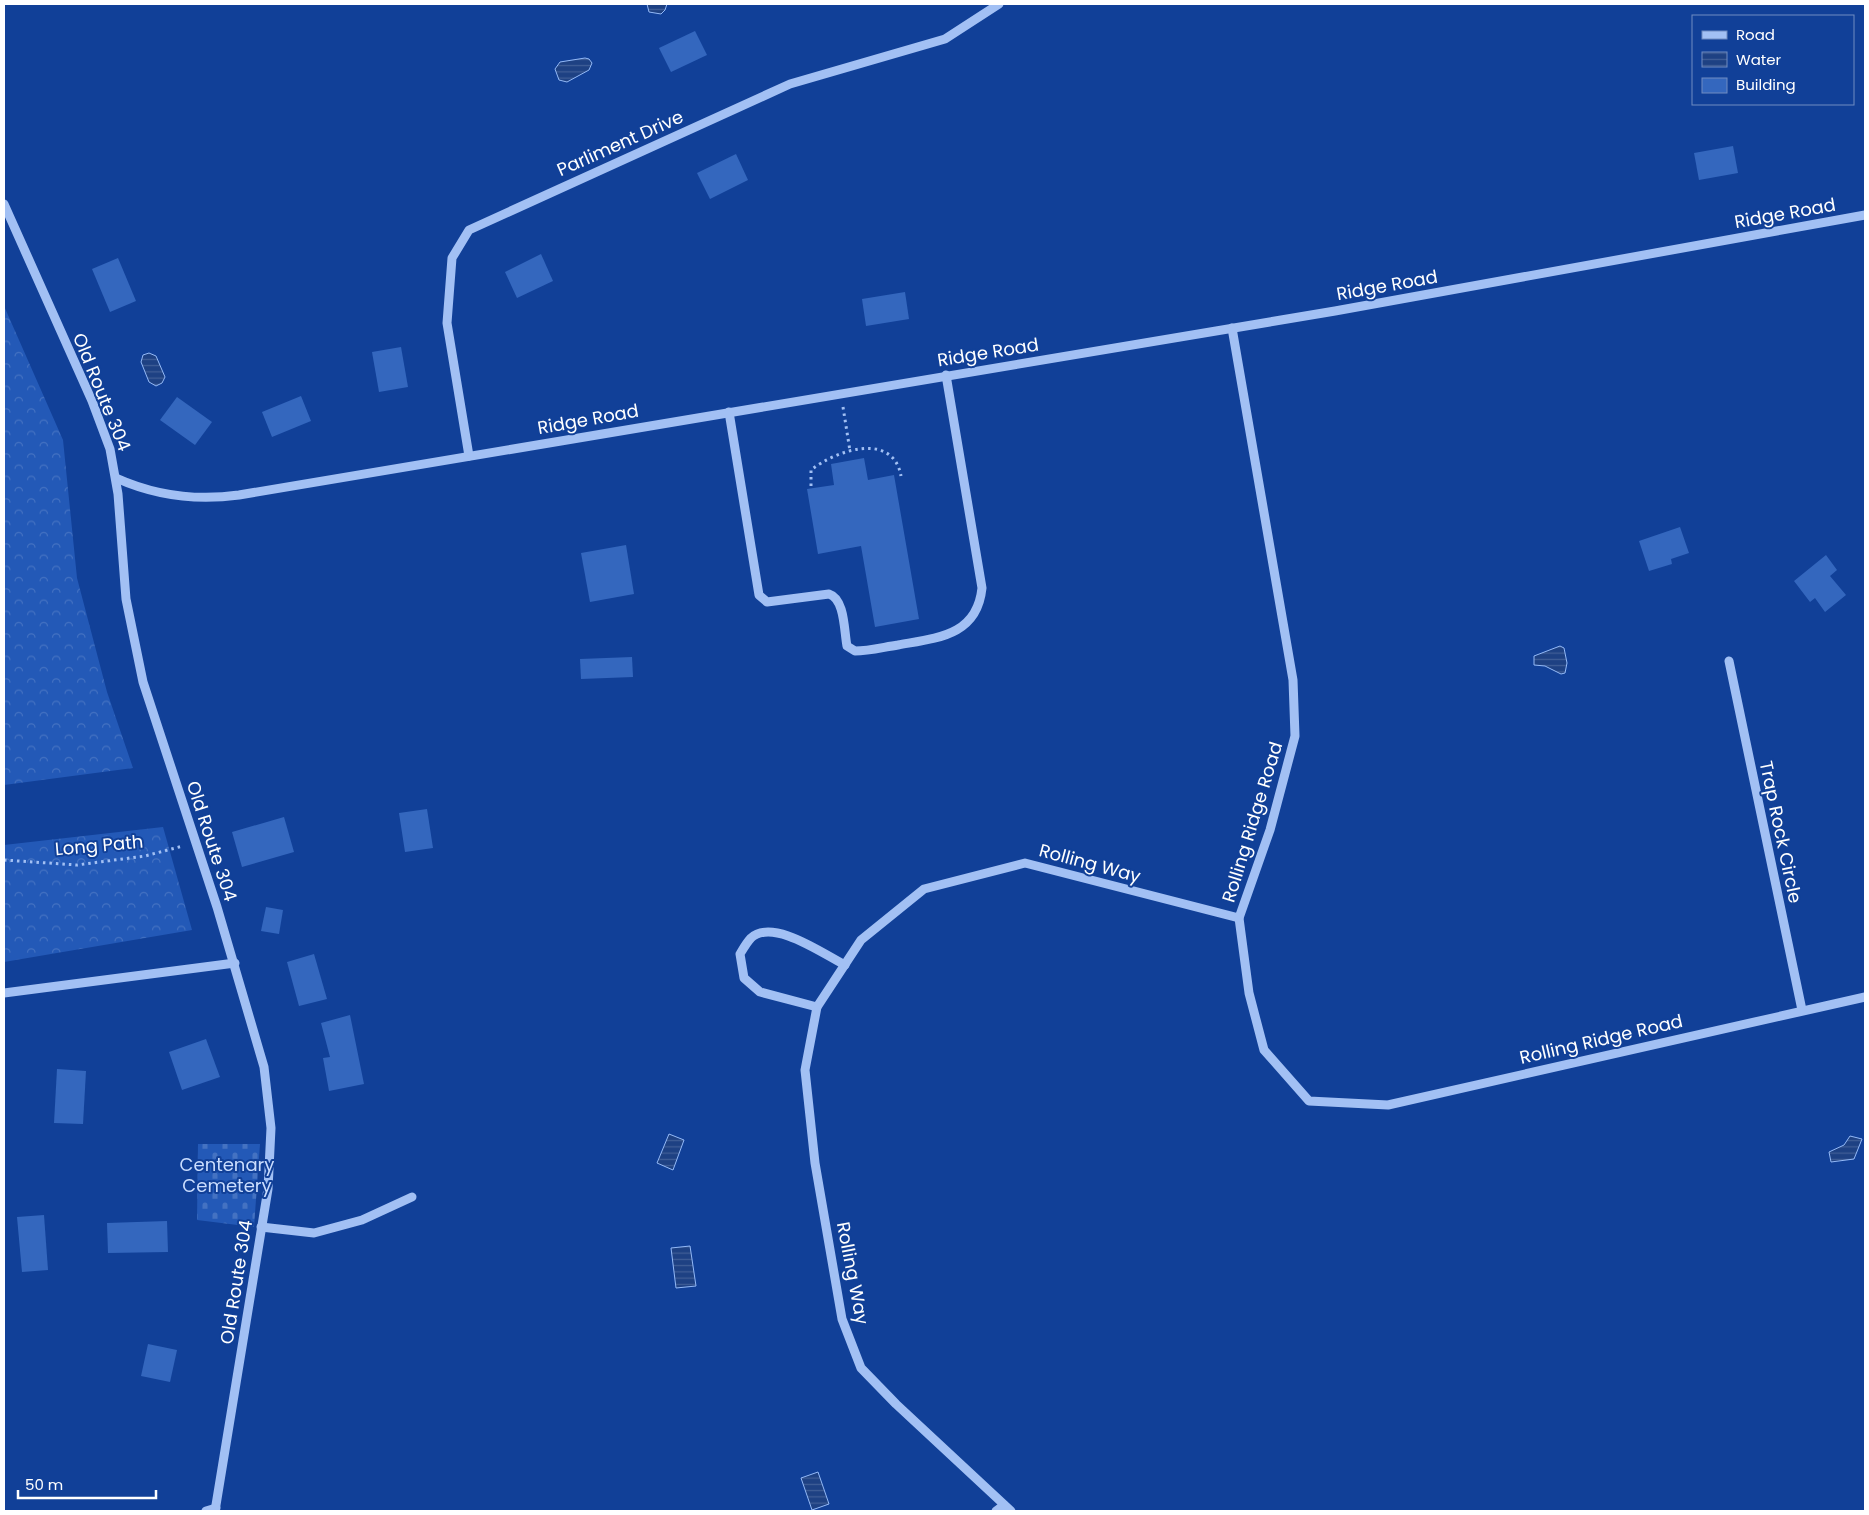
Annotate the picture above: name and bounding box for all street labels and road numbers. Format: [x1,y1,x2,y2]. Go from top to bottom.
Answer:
street label: Parliment Drive [553,104,687,182]
street label: Ridge Road [1732,192,1838,234]
street label: Ridge Road [1334,264,1440,306]
street label: Old Route 304 [67,329,137,455]
street label: Ridge Road [935,332,1041,372]
street label: Ridge Road [535,398,641,440]
street label: Rolling Ridge Road [1216,739,1288,905]
street label: Trap Rock Circle [1754,759,1808,905]
street label: Old Route 304 [181,778,243,904]
street label: Long Path [54,829,144,861]
street label: Rolling Way [1036,837,1144,889]
street label: Rolling Ridge Road [1517,1008,1685,1070]
street label: Old Route 304 [214,1218,258,1346]
street label: Rolling Way [831,1220,875,1326]

